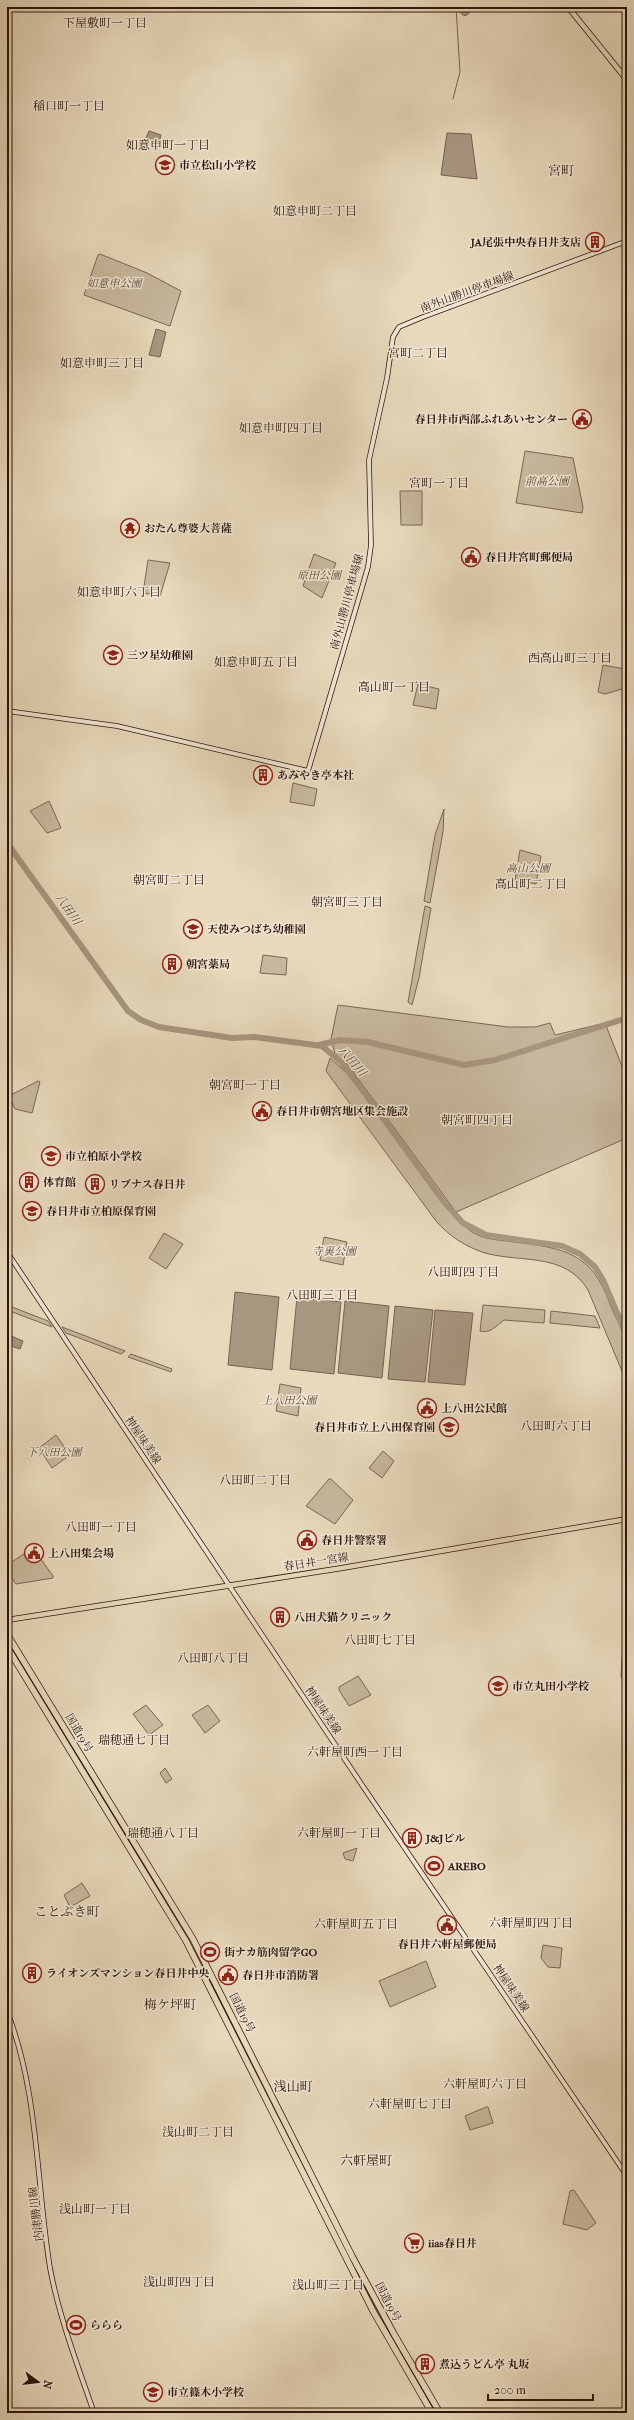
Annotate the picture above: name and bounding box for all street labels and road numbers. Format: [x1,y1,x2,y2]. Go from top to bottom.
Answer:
street label: 南外山勝川停車場線 [418,269,516,315]
street label: 南外山勝川停車場線 [328,553,366,651]
street label: 神屋味美線 [122,1414,164,1466]
street label: 春日井一宮線 [282,1550,350,1574]
street label: 神屋味美線 [302,1684,344,1736]
street label: 国道19号 [62,1711,96,1755]
street label: 神屋味美線 [490,1962,532,2014]
street label: 国道19号 [227,1991,257,2035]
street label: 内津勝川線 [26,2186,46,2242]
street label: 国道19号 [372,2280,404,2324]

